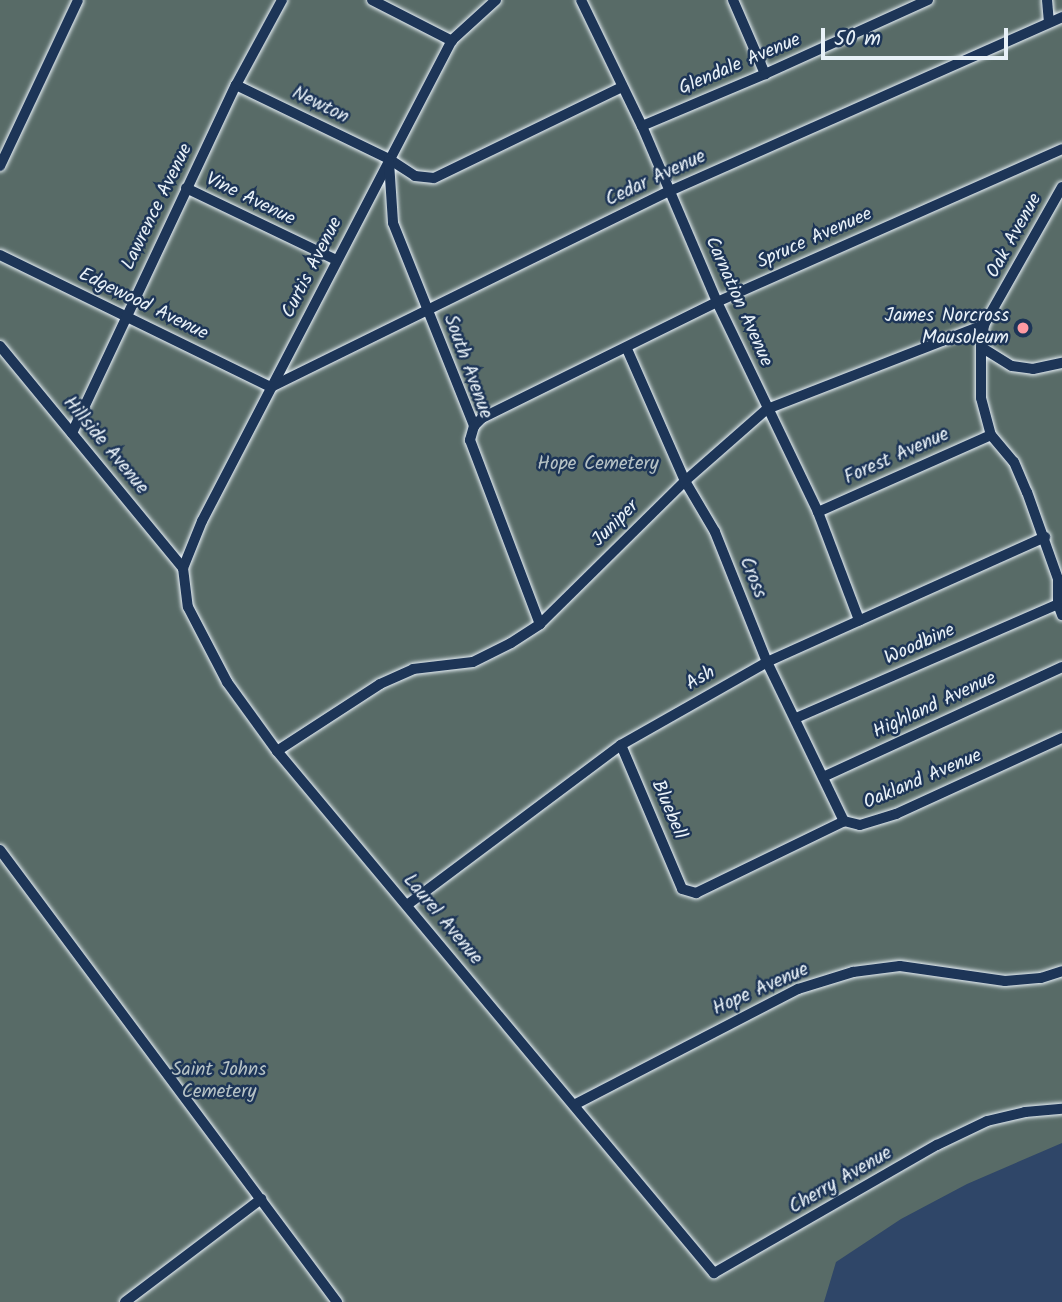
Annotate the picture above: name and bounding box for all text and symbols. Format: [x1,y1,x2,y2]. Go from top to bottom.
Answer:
scale bar [824,14,1011,58]
text: 50 m [834,23,881,56]
street label: Glendale Avenue [676,29,804,101]
street label: Newton [288,83,352,129]
street label: Lawrence Avenue [118,140,198,274]
street label: Cedar Avenue [602,146,710,212]
street label: Vine Avenue [201,169,299,231]
street label: Oak Avenue [982,190,1048,282]
street label: Spruce Avenuee [754,203,876,275]
street label: Curtis Avenue [278,214,348,322]
street label: Carnation Avenue [699,234,777,370]
street label: Edgewood Avenue [75,264,211,346]
place label: James Norcross Mausoleum [885,306,1009,350]
street label: South Avenue [438,312,496,422]
marker: James Norcross Mausoleum [1015,320,1031,336]
street label: Hillside Avenue [57,392,153,500]
street label: Forest Avenue [841,424,953,490]
park label: Hope Cemetery [537,454,659,476]
street label: Juniper [588,496,644,552]
street label: Cross [733,554,771,602]
street label: Woodbine [881,619,959,671]
street label: Ash [682,662,720,696]
street label: Highland Avenue [870,668,1000,744]
street label: Oakland Avenue [860,745,986,815]
street label: Bluebell [645,777,691,843]
street label: Laurel Avenue [397,870,487,970]
street label: Hope Avenue [710,959,812,1021]
park label: Saint Johns Cemetery [172,1060,266,1104]
street label: Cherry Avenue [785,1142,897,1220]

